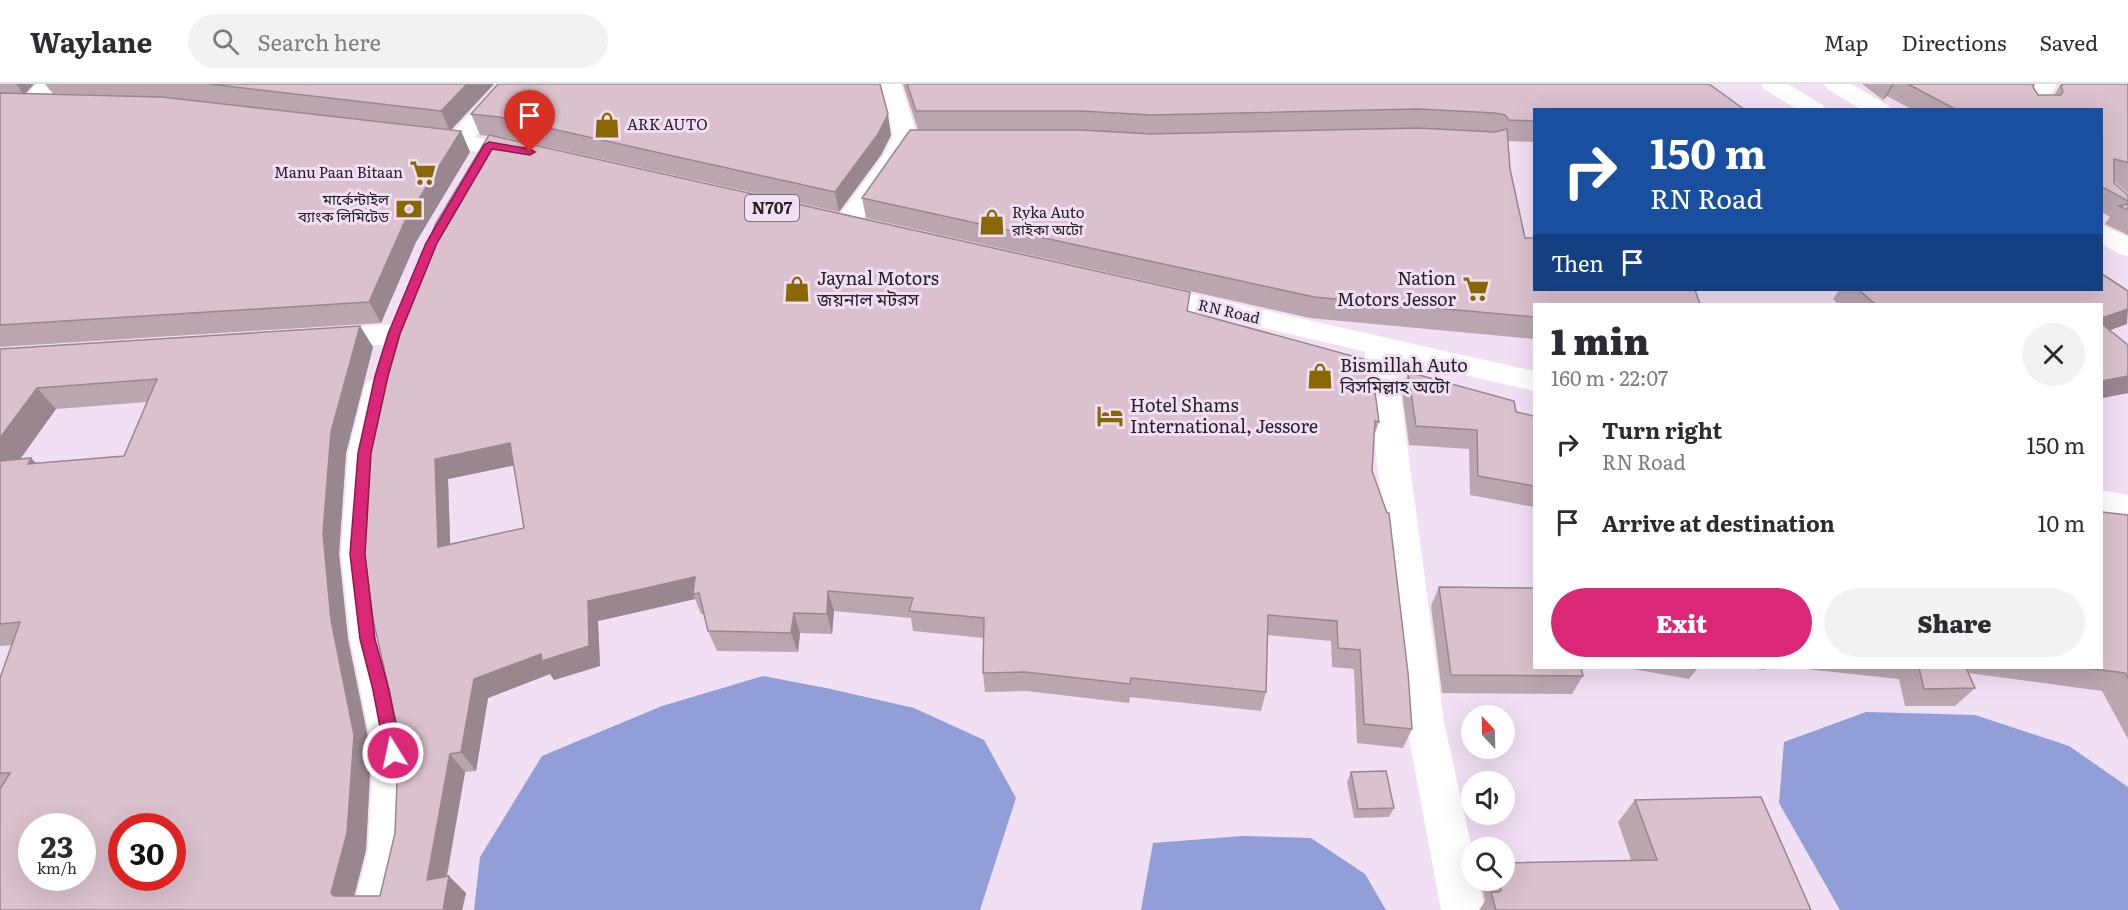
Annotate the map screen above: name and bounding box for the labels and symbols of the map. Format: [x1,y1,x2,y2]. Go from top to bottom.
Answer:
pin [504,90,555,152]
shop icon: ARK AUTO [592,110,622,140]
place label: ARK AUTO [627,112,708,135]
supermarket icon: Manu Paan Bitaan [408,158,438,188]
place label: Manu Paan Bitaan [274,160,403,183]
place label: মার্কেন্টাইল ব্যাংক লিমিটেড [297,187,390,227]
bank icon: মার্কেন্টাইল ব্যাংক লিমিটেড [394,194,424,224]
road number: N707 [745,195,799,221]
place label: Ryka Auto রাইকা অটো [1011,200,1085,240]
shop icon: Ryka Auto রাইকা অটো [977,207,1007,237]
place label: Jaynal Motors জয়নাল মটরস [816,264,939,312]
place label: Nation Motors Jessor [1337,264,1456,312]
shop icon: Jaynal Motors জয়নাল মটরস [782,274,812,304]
supermarket icon: Nation Motors Jessor [1461,274,1491,304]
street label: RN Road [1196,292,1263,329]
place label: Bismillah Auto বিসমিল্লাহ অটো [1339,351,1468,399]
shop icon: Bismillah Auto বিসমিল্লাহ অটো [1305,361,1335,391]
place label: Hotel Shams International, Jessore [1130,391,1318,439]
hotel icon: Hotel Shams International, Jessore [1095,401,1125,431]
north arrow [1461,705,1515,759]
position arrow [361,721,425,785]
speed limit sign: 30 [108,813,186,891]

